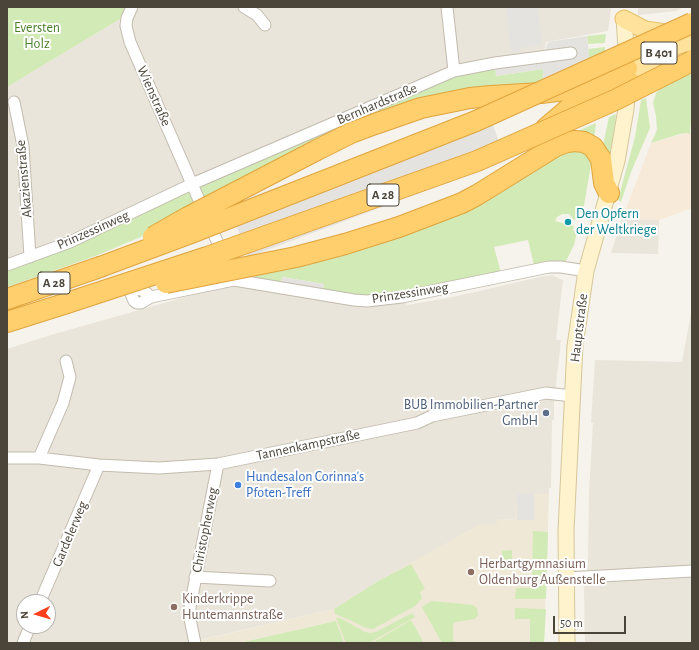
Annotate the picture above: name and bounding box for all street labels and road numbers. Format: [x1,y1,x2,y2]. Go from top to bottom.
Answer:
road number: B 401 [641,42,677,64]
street label: Wienstraße [133,63,175,129]
street label: Bernhardstraße [334,80,420,128]
street label: Akazienstraße [12,139,36,219]
road number: A 28 [367,184,399,206]
street label: Prinzessinweg [54,207,132,253]
road number: A 28 [38,272,70,294]
street label: Prinzessinweg [371,279,449,307]
street label: Hauptstraße [566,293,592,363]
street label: Tannenkampstraße [255,426,361,464]
street label: Christopherweg [188,486,222,574]
street label: Gardelerweg [49,499,91,569]

